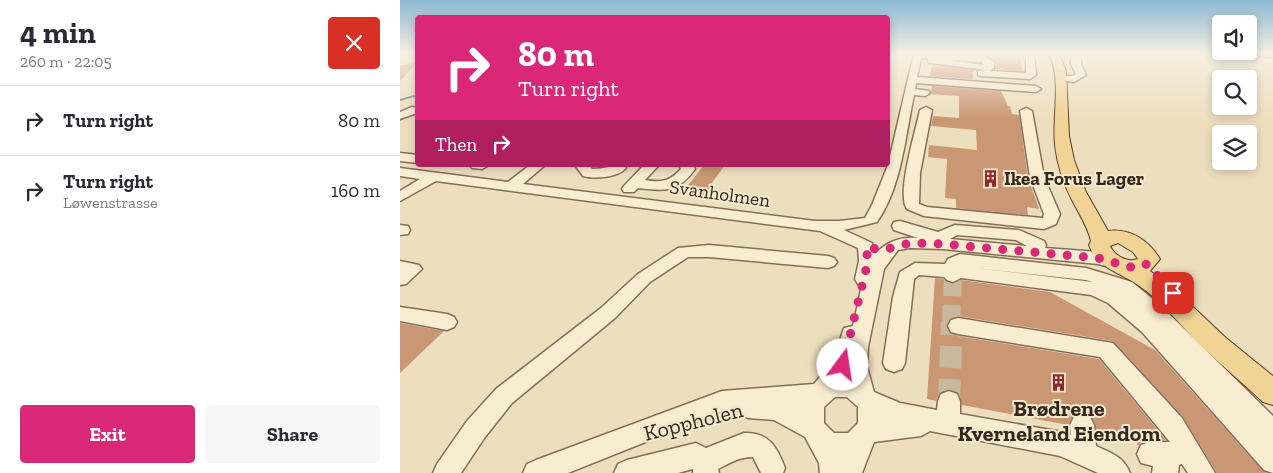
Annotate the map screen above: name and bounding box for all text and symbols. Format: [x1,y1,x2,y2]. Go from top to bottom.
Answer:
text: 4 min [20,15,96,51]
map controls [1212,15,1257,170]
button: sound [1212,15,1257,60]
button: close [328,17,380,69]
text: 80 m [518,33,594,75]
icon: right [435,35,500,100]
text: 260 m · 22:05 [20,52,112,71]
button: search [1212,70,1257,115]
text: Turn right [518,75,619,102]
icon: right [20,107,48,135]
text: Turn right [63,109,153,132]
text: 80 m [338,109,380,132]
button: layers [1212,125,1257,170]
icon: right [487,130,515,158]
text: Then [435,133,477,156]
place label: Ikea Forus Lager [1004,167,1145,190]
building icon: Ikea Forus Lager [980,168,1000,188]
text: Turn right [63,170,153,193]
street label: Svanholmen [668,175,772,212]
icon: right [20,177,48,205]
text: 160 m [331,179,380,202]
text: Løwenstrasse [63,193,158,212]
pin [1152,272,1194,314]
icon: arrive [1159,279,1187,307]
position arrow [816,338,868,390]
building icon: Brødrene Kverneland Eiendom [1049,373,1069,393]
place label: Brødrene Kverneland Eiendom [958,395,1161,447]
street label: Koppholen [641,396,746,447]
button: Exit [20,405,195,463]
button: Share [205,405,380,463]

